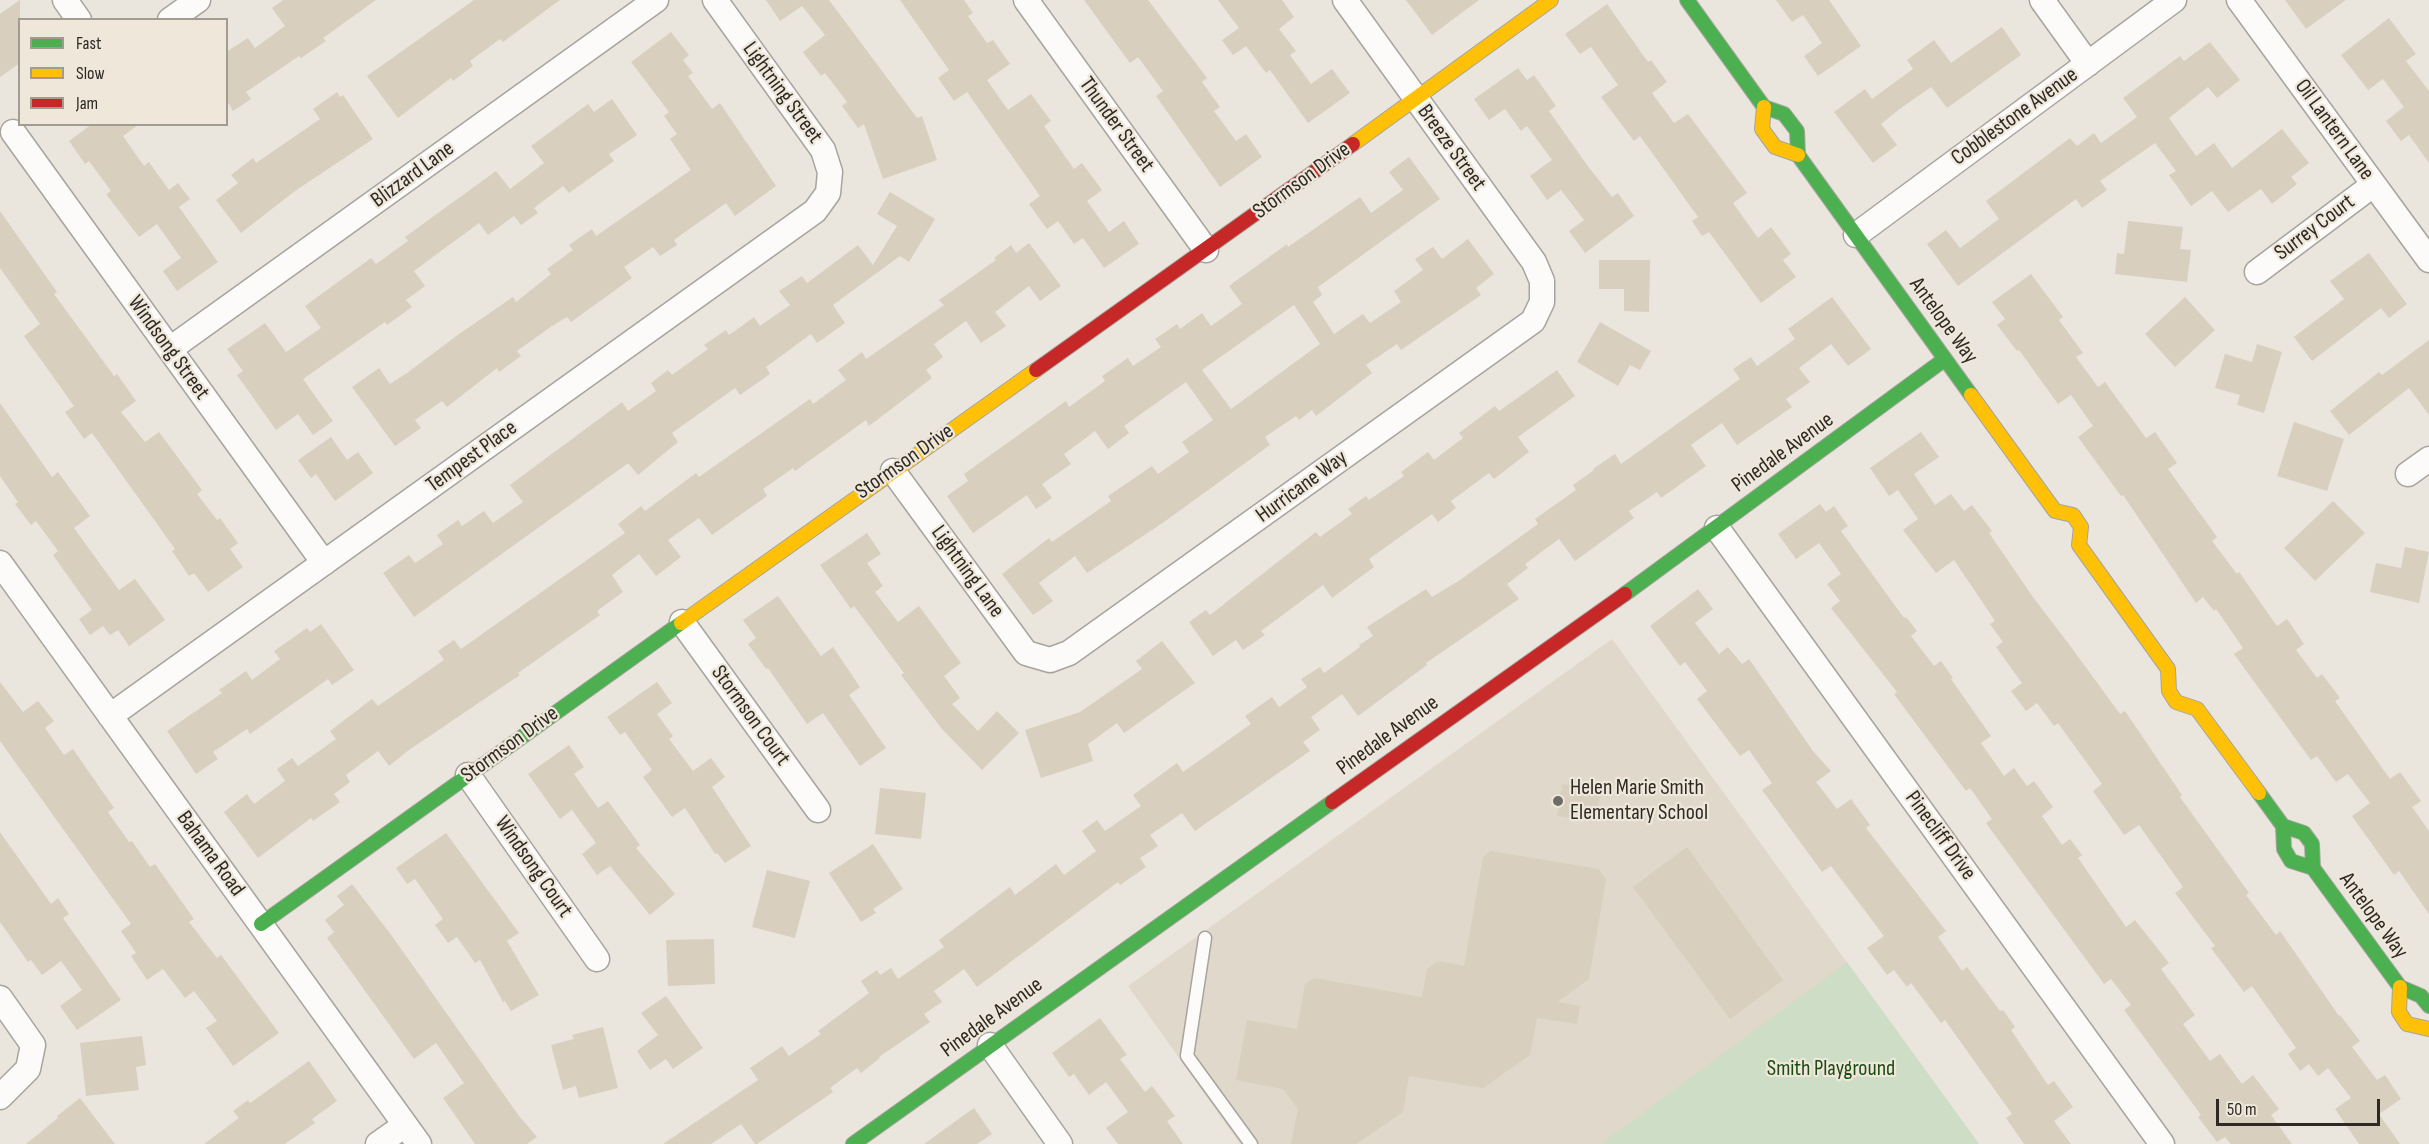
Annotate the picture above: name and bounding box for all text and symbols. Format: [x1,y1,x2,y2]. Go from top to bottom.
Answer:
legend [18,18,228,126]
text: Fast [76,33,101,54]
street label: Lightning Street [736,37,828,149]
street label: Cobblestone Avenue [1947,62,2083,172]
text: Slow [76,63,105,84]
street label: Thunder Street [1073,72,1159,178]
street label: Oil Lantern Lane [2289,74,2379,186]
text: Jam [76,93,98,114]
street label: Breeze Street [1411,100,1491,196]
street label: Blizzard Lane [366,136,460,214]
street label: Stormson Drive [1248,137,1356,225]
street label: Surrey Court [2270,189,2360,267]
street label: Antelope Way [1903,273,1983,369]
street label: Windsong Street [121,291,215,405]
street label: Pinedale Avenue [1727,407,1839,499]
street label: Tempest Place [421,415,523,499]
street label: Stormson Drive [851,419,959,505]
street label: Hurricane Way [1251,445,1353,529]
street label: Lightning Lane [925,521,1009,623]
street label: Stormson Court [705,661,795,771]
street label: Pinedale Avenue [1332,690,1444,782]
street label: Stormson Drive [456,701,564,789]
place label: Helen Marie Smith Elementary School [1570,775,1708,826]
street label: Pinecliff Drive [1899,786,1981,886]
marker: Helen Marie Smith Elementary School [1551,794,1565,808]
street label: Bahama Road [170,806,250,902]
street label: Windsong Court [488,811,578,923]
street label: Antelope Way [2333,868,2413,964]
street label: Pinedale Avenue [936,972,1048,1064]
park label: Smith Playground [1767,1056,1895,1082]
scale bar [2219,1087,2382,1125]
text: 50 m [2227,1099,2257,1120]

